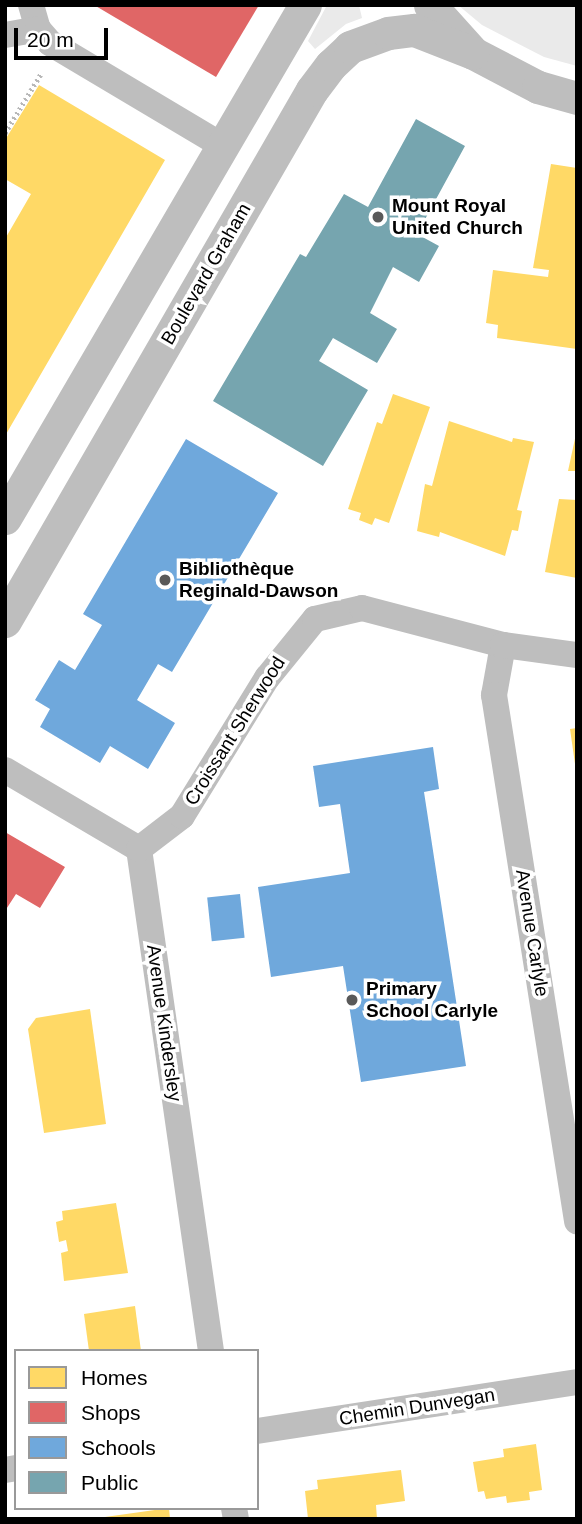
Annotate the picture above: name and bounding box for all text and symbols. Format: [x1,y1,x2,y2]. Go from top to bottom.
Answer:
scale bar [18,14,112,58]
text: 20 m [27,28,74,51]
place label: Mount Royal United Church [392,195,523,239]
street label: Boulevard Graham [156,199,256,349]
marker: Mount Royal United Church [370,209,386,225]
place label: Bibliothèque Reginald-Dawson [179,558,338,602]
marker: Bibliothèque Reginald-Dawson [157,572,173,588]
street label: Croissant Sherwood [180,652,290,810]
street label: Avenue Carlyle [511,868,553,998]
street label: Avenue Kindersley [142,943,186,1103]
place label: Primary School Carlyle [366,978,498,1022]
marker: Primary School Carlyle [344,992,360,1008]
legend [14,1349,259,1510]
text: Homes [81,1366,148,1389]
street label: Chemin Dunvegan [337,1383,497,1431]
text: Shops [81,1401,141,1424]
text: Schools [81,1436,156,1459]
text: Public [81,1471,138,1494]

